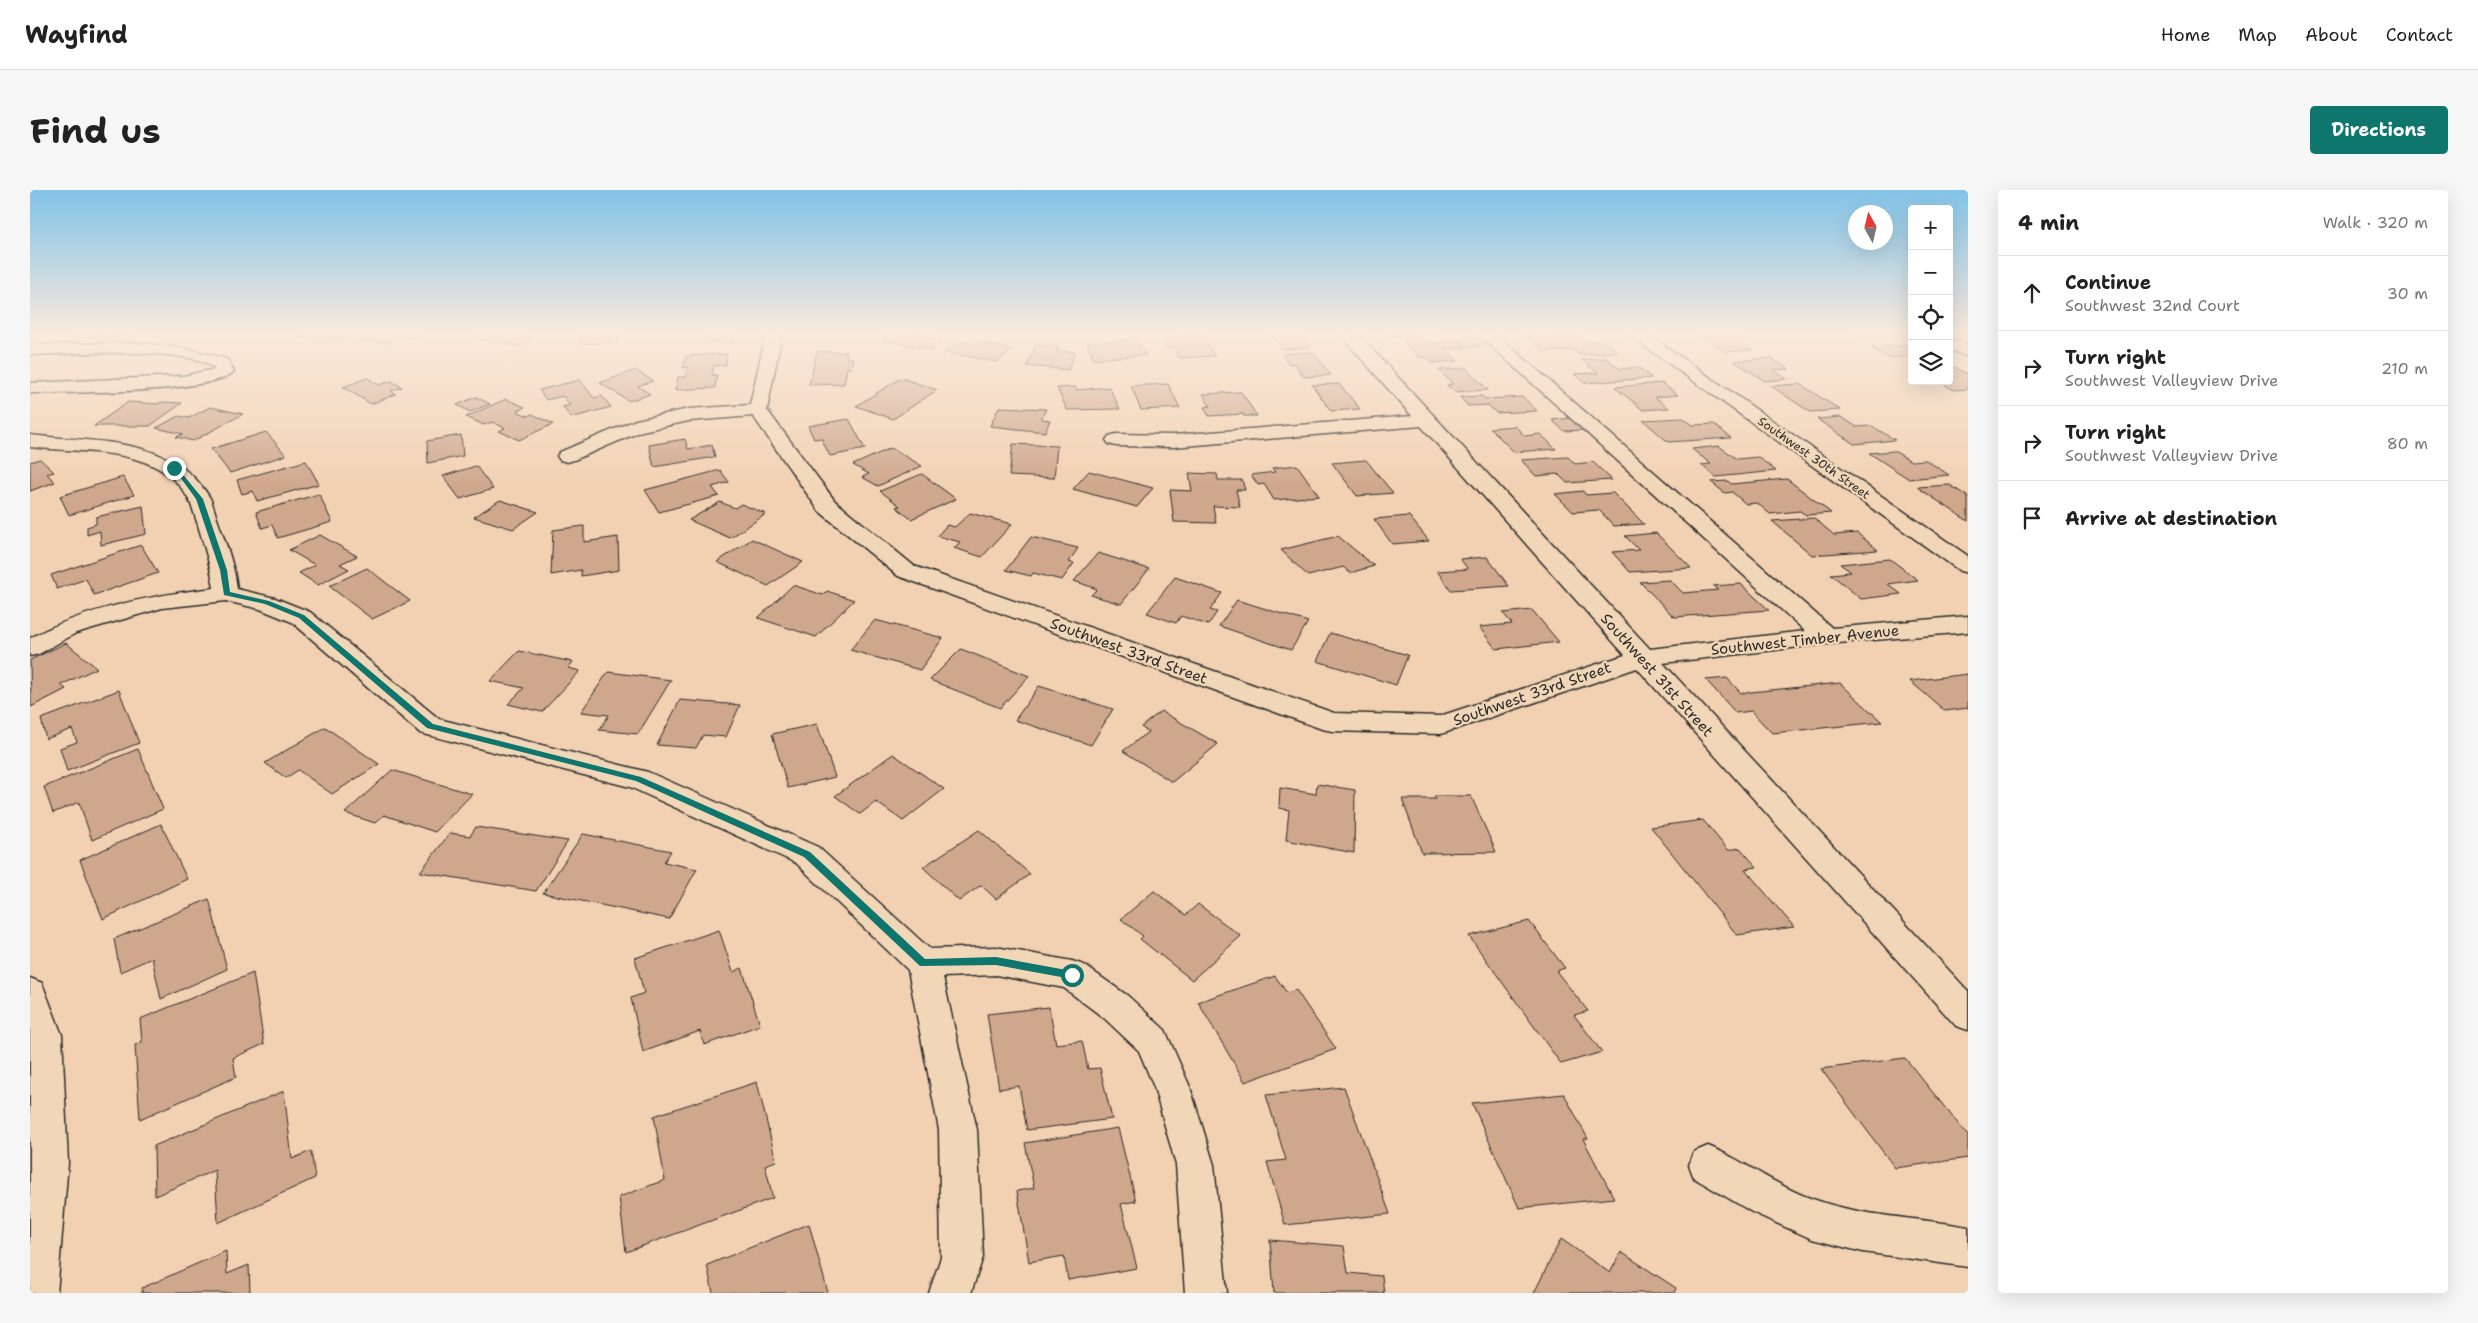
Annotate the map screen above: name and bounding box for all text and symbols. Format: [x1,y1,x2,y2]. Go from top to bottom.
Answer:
text: Wayfind [25,19,128,51]
text: Home [2161,23,2210,47]
text: Map [2238,23,2277,47]
text: About [2305,23,2358,47]
text: Contact [2386,23,2453,47]
button: Directions [2310,106,2448,154]
text: Find us [30,107,161,154]
north arrow [1848,205,1893,250]
map controls [1908,205,1953,385]
button: + [1908,205,1953,250]
text: 4 min [2018,209,2079,237]
text: Walk · 320 m [2323,212,2428,233]
button: − [1908,250,1953,295]
text: Continue [2065,270,2151,295]
icon: ahead [2018,279,2046,307]
text: 30 m [2387,283,2428,304]
button: locate [1908,295,1953,340]
text: Southwest 32nd Court [2065,295,2240,316]
button: layers [1908,340,1953,385]
text: Turn right [2065,345,2166,370]
icon: right [2018,354,2046,382]
text: 210 m [2381,358,2428,379]
text: Southwest Valleyview Drive [2065,370,2278,391]
street label: Southwest 30th Street [1755,413,1873,503]
text: Turn right [2065,420,2166,445]
icon: right [2018,429,2046,457]
text: 80 m [2387,433,2428,454]
text: Southwest Valleyview Drive [2065,445,2278,466]
route end [163,457,186,480]
icon: arrive [2018,504,2046,532]
text: Arrive at destination [2065,506,2277,531]
street label: Southwest 31st Street [1596,609,1718,741]
street label: Southwest 33rd Street [1048,613,1210,689]
street label: Southwest Timber Avenue [1710,620,1900,660]
street label: Southwest 33rd Street [1450,658,1614,730]
route start [1061,964,1084,987]

